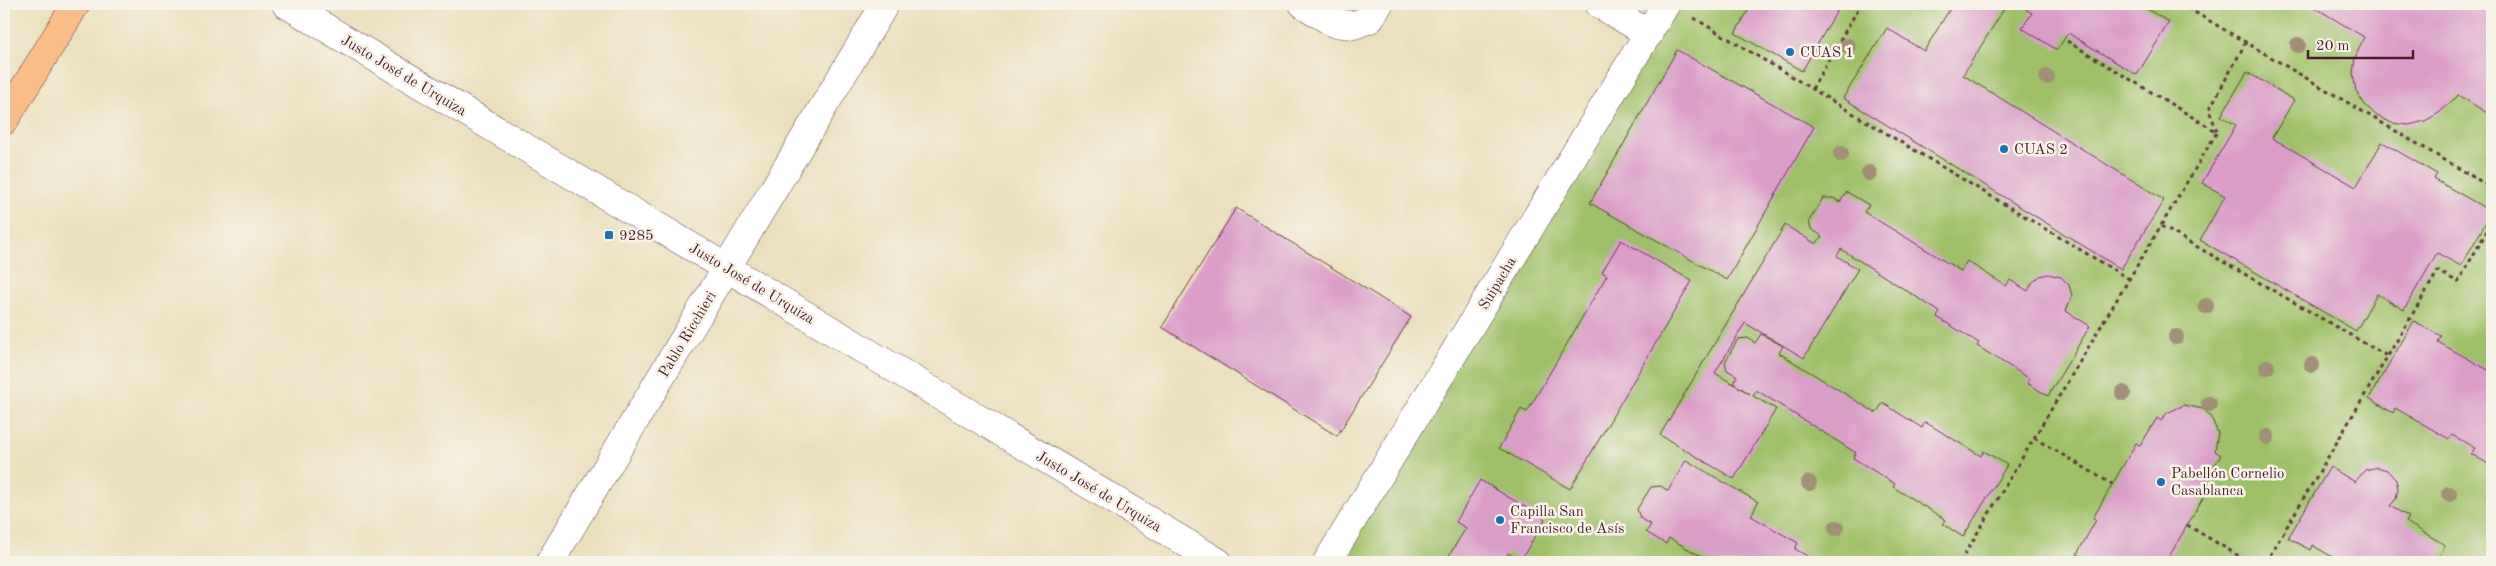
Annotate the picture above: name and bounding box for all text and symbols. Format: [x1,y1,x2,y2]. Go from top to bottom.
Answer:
scale bar [2308,28,2414,60]
street label: Justo José de Urquiza [338,33,469,120]
text: 20 m [2316,39,2350,54]
marker: CUAS 1 [1784,46,1796,58]
place label: CUAS 1 [1800,46,1854,61]
marker: CUAS 2 [1998,143,2010,155]
place label: CUAS 2 [2014,143,2068,158]
marker: 9285 [603,229,615,241]
place label: 9285 [619,229,654,244]
street label: Justo José de Urquiza [686,241,817,328]
street label: Suipacha [1477,254,1520,313]
street label: Pablo Ricchieri [657,289,720,380]
street label: Justo José de Urquiza [1033,449,1164,536]
place label: Pabellón Cornelio Casablanca [2171,467,2285,499]
marker: Pabellón Cornelio Casablanca [2155,476,2167,488]
place label: Capilla San Francisco de Asís [1510,505,1625,537]
marker: Capilla San Francisco de Asís [1494,514,1506,526]

